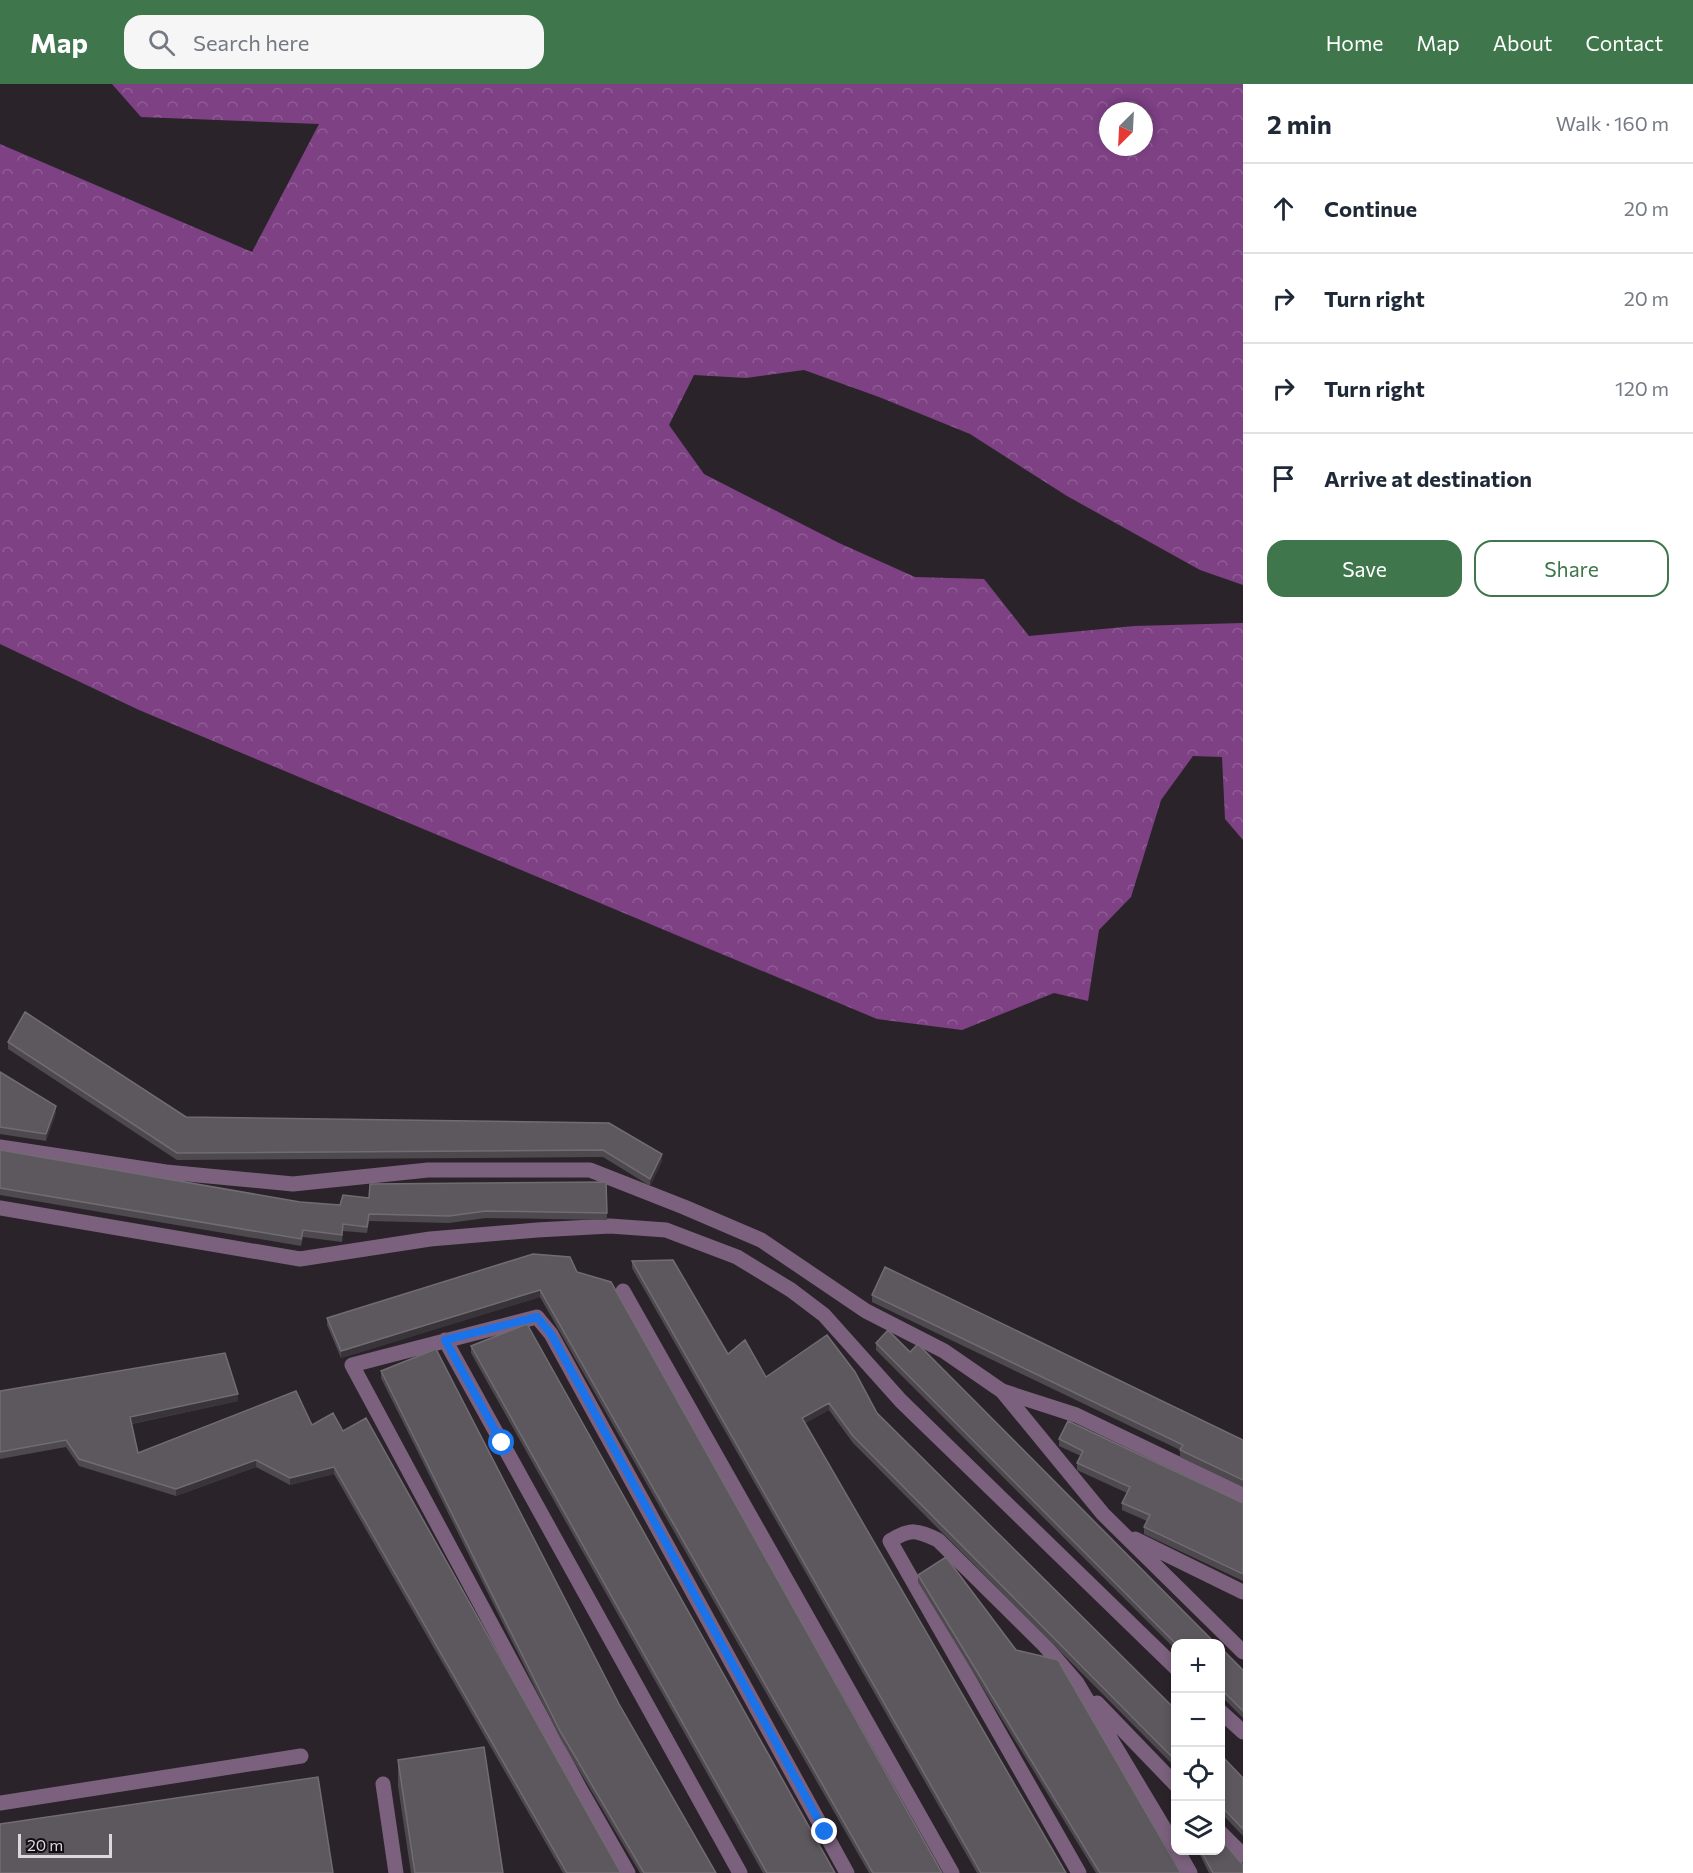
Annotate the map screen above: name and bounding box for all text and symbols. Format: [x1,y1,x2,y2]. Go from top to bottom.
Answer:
search box [124,15,544,69]
text: Map [30,25,88,59]
icon: search [145,26,178,59]
text: Search here [193,29,309,56]
text: Home [1326,30,1383,55]
text: Map [1416,30,1460,55]
text: About [1493,30,1552,55]
text: Contact [1585,30,1663,55]
north arrow [1099,102,1153,156]
text: 2 min [1267,108,1332,139]
text: Walk · 160 m [1556,111,1669,135]
icon: ahead [1267,192,1300,225]
text: Continue [1324,195,1417,222]
text: 20 m [1624,196,1669,220]
icon: right [1267,282,1300,315]
text: Turn right [1324,285,1425,312]
text: 20 m [1624,286,1669,310]
icon: right [1267,372,1300,405]
text: Turn right [1324,375,1425,402]
text: 120 m [1615,376,1669,400]
icon: arrive [1267,462,1300,495]
text: Arrive at destination [1324,465,1532,492]
button: Save [1267,540,1462,597]
button: Share [1474,540,1669,597]
route start [488,1429,514,1455]
map controls [1171,1639,1225,1855]
button: + [1171,1639,1225,1693]
button: − [1171,1693,1225,1747]
button: locate [1171,1747,1225,1801]
button: layers [1171,1801,1225,1855]
route end [811,1818,837,1844]
scale bar [18,1831,112,1858]
text: 20 m [27,1835,63,1854]

